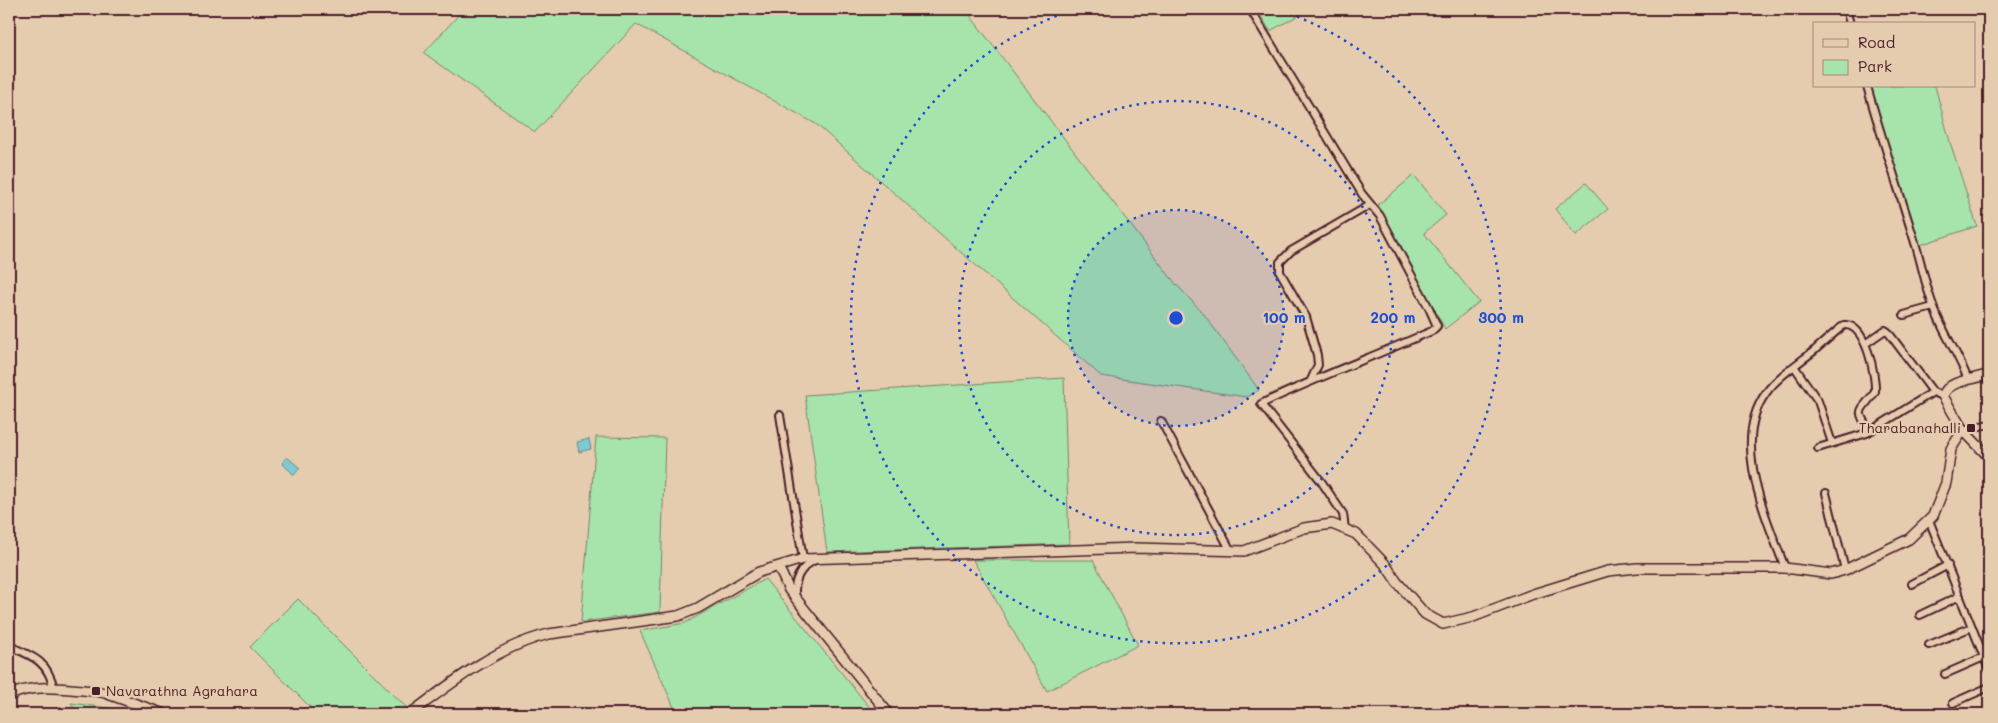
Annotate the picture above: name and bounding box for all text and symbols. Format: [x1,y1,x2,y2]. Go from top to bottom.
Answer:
legend [1813,22,1976,88]
text: Road [1858,32,1895,52]
text: Park [1858,56,1892,76]
text: 100 m [1262,307,1306,327]
text: 200 m [1371,307,1416,327]
text: 300 m [1478,307,1524,327]
centre of rings [1167,309,1185,327]
place label: Tharabanahalli [1859,418,1961,437]
marker: Tharabanahalli [1965,422,1977,434]
place label: Navarathna Agrahara [106,681,258,700]
marker: Navarathna Agrahara [90,685,102,697]

